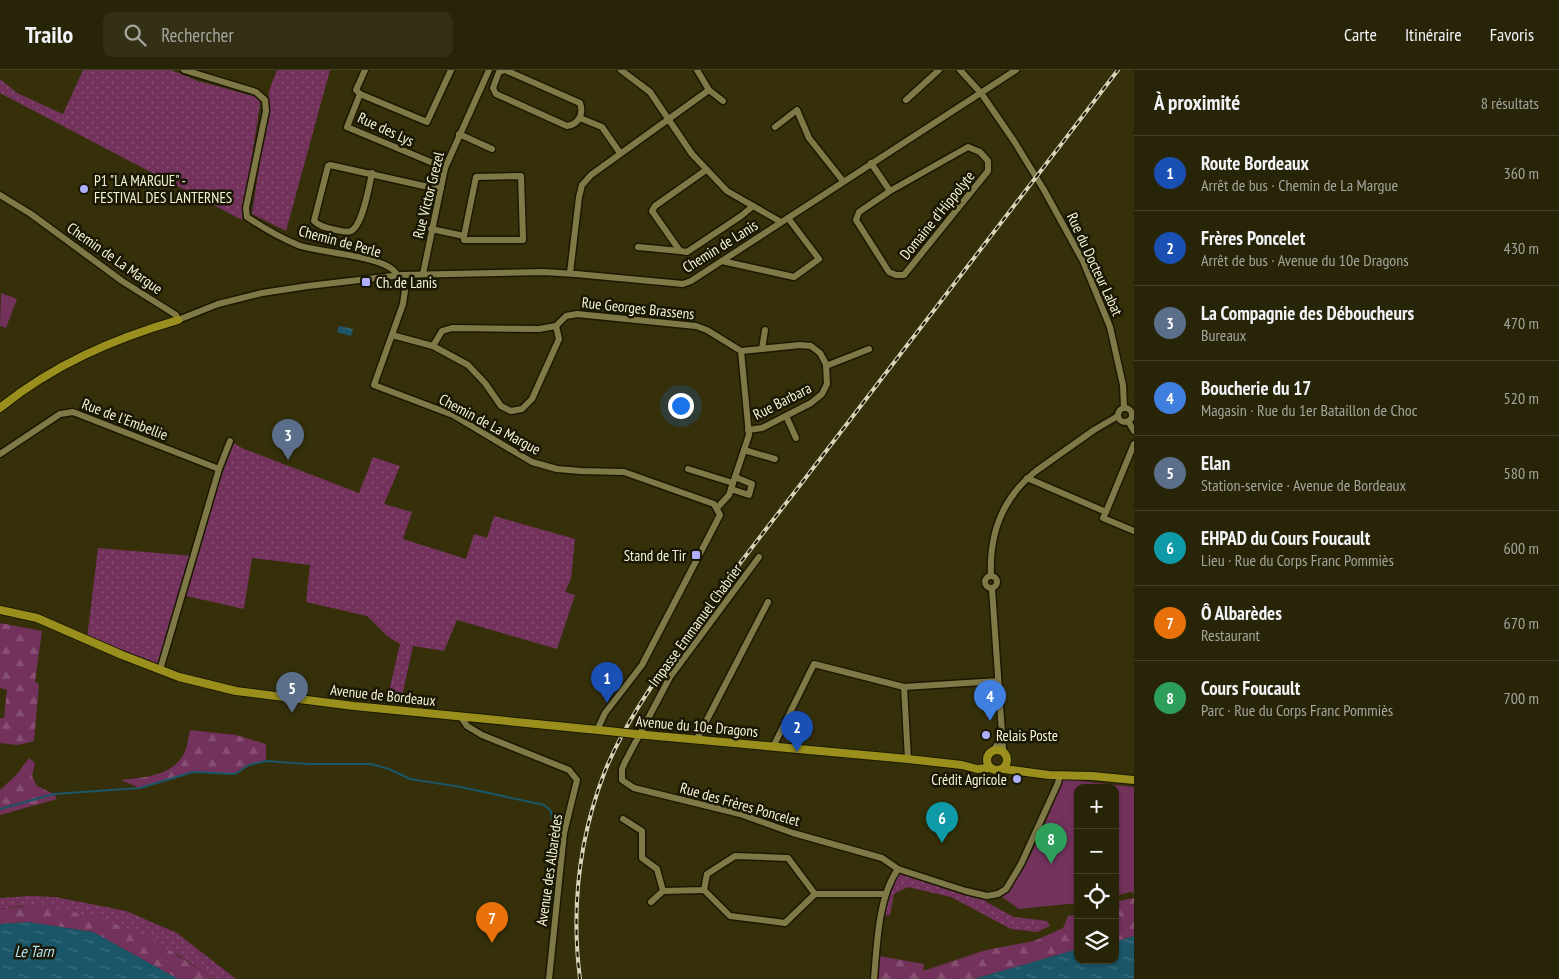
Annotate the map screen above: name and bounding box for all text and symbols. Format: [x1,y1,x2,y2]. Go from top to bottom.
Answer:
search box [103,12,453,57]
text: Trailo [25,19,73,50]
icon: search [121,21,149,49]
text: Rechercher [161,23,234,47]
text: Carte [1344,23,1377,46]
text: Itinéraire [1405,23,1462,46]
text: Favoris [1490,23,1534,46]
text: À proximité [1154,89,1240,116]
text: 8 résultats [1481,93,1539,113]
street label: Rue des Lys [355,108,417,150]
street label: Rue Victor Grezel [408,149,448,240]
text: Route Bordeaux [1201,151,1309,175]
text: 1 [1166,163,1174,183]
text: 360 m [1504,163,1539,183]
street label: Domaine d'Hippolyte [895,167,979,263]
place label: P1 "LA MARGUE" - FESTIVAL DES LANTERNES [94,171,232,207]
text: Arrêt de bus · Chemin de La Margue [1201,175,1398,195]
marker: P1 "LA MARGUE" - FESTIVAL DES LANTERNES [78,183,90,195]
street label: Rue du Docteur Labat [1063,209,1127,319]
street label: Chemin de Lanis [679,215,761,277]
street label: Chemin de La Margue [64,218,166,298]
street label: Chemin de Perle [297,221,383,261]
text: Frères Poncelet [1201,226,1305,250]
text: 2 [1166,238,1174,258]
text: 430 m [1504,238,1539,258]
text: Arrêt de bus · Avenue du 10e Dragons [1201,250,1409,270]
place label: Ch. de Lanis [376,273,437,292]
marker: Ch. de Lanis [360,276,372,288]
street label: Rue Georges Brassens [581,293,695,323]
text: La Compagnie des Déboucheurs [1201,301,1414,325]
text: 3 [1166,313,1174,333]
text: 470 m [1504,313,1539,333]
text: Bureaux [1201,325,1246,345]
text: Boucherie du 17 [1201,376,1311,400]
street label: Rue Barbara [750,378,814,424]
text: 4 [1166,388,1174,408]
text: 520 m [1504,388,1539,408]
street label: Chemin de La Margue [436,389,544,459]
your location [668,393,694,419]
street label: Rue de l'Embellie [79,394,171,444]
text: Magasin · Rue du 1er Bataillon de Choc [1201,400,1417,420]
pin: 3 [272,419,304,460]
text: Elan [1201,451,1230,475]
text: 5 [1166,463,1174,483]
text: 580 m [1504,463,1539,483]
text: Station-service · Avenue de Bordeaux [1201,475,1406,495]
text: EHPAD du Cours Foucault [1201,526,1370,550]
text: 6 [1166,538,1174,558]
text: 600 m [1504,538,1539,558]
place label: Stand de Tir [624,546,687,565]
marker: Stand de Tir [690,549,702,561]
text: Lieu · Rue du Corps Franc Pommiès [1201,550,1394,570]
street label: Impasse Emmanuel Chabrier [644,559,746,690]
text: Ô Albarèdes [1201,601,1282,625]
text: 7 [1166,613,1174,633]
text: 670 m [1504,613,1539,633]
text: Restaurant [1201,625,1260,645]
pin: 1 [591,662,623,703]
pin: 5 [276,672,308,713]
text: Cours Foucault [1201,676,1300,700]
street label: Avenue de Bordeaux [329,680,437,710]
pin: 4 [974,680,1006,721]
text: 8 [1166,688,1174,708]
text: 700 m [1504,688,1539,708]
text: Parc · Rue du Corps Franc Pommiès [1201,700,1393,720]
street label: Avenue du 10e Dragons [635,711,759,741]
pin: 2 [781,711,813,752]
place label: Relais Poste [996,726,1058,745]
marker: Relais Poste [980,729,992,741]
place label: Crédit Agricole [931,770,1007,789]
marker: Crédit Agricole [1011,773,1023,785]
street label: Rue des Frères Poncelet [678,778,802,830]
map controls [1074,784,1119,964]
button: + [1074,784,1119,829]
pin: 6 [926,802,958,843]
street label: Avenue des Albarèdes [532,813,566,927]
pin: 8 [1035,823,1067,864]
button: − [1074,829,1119,874]
button: locate [1074,874,1119,919]
pin: 7 [476,902,508,943]
button: layers [1074,919,1119,964]
water label: Le Tarn [14,941,55,961]

